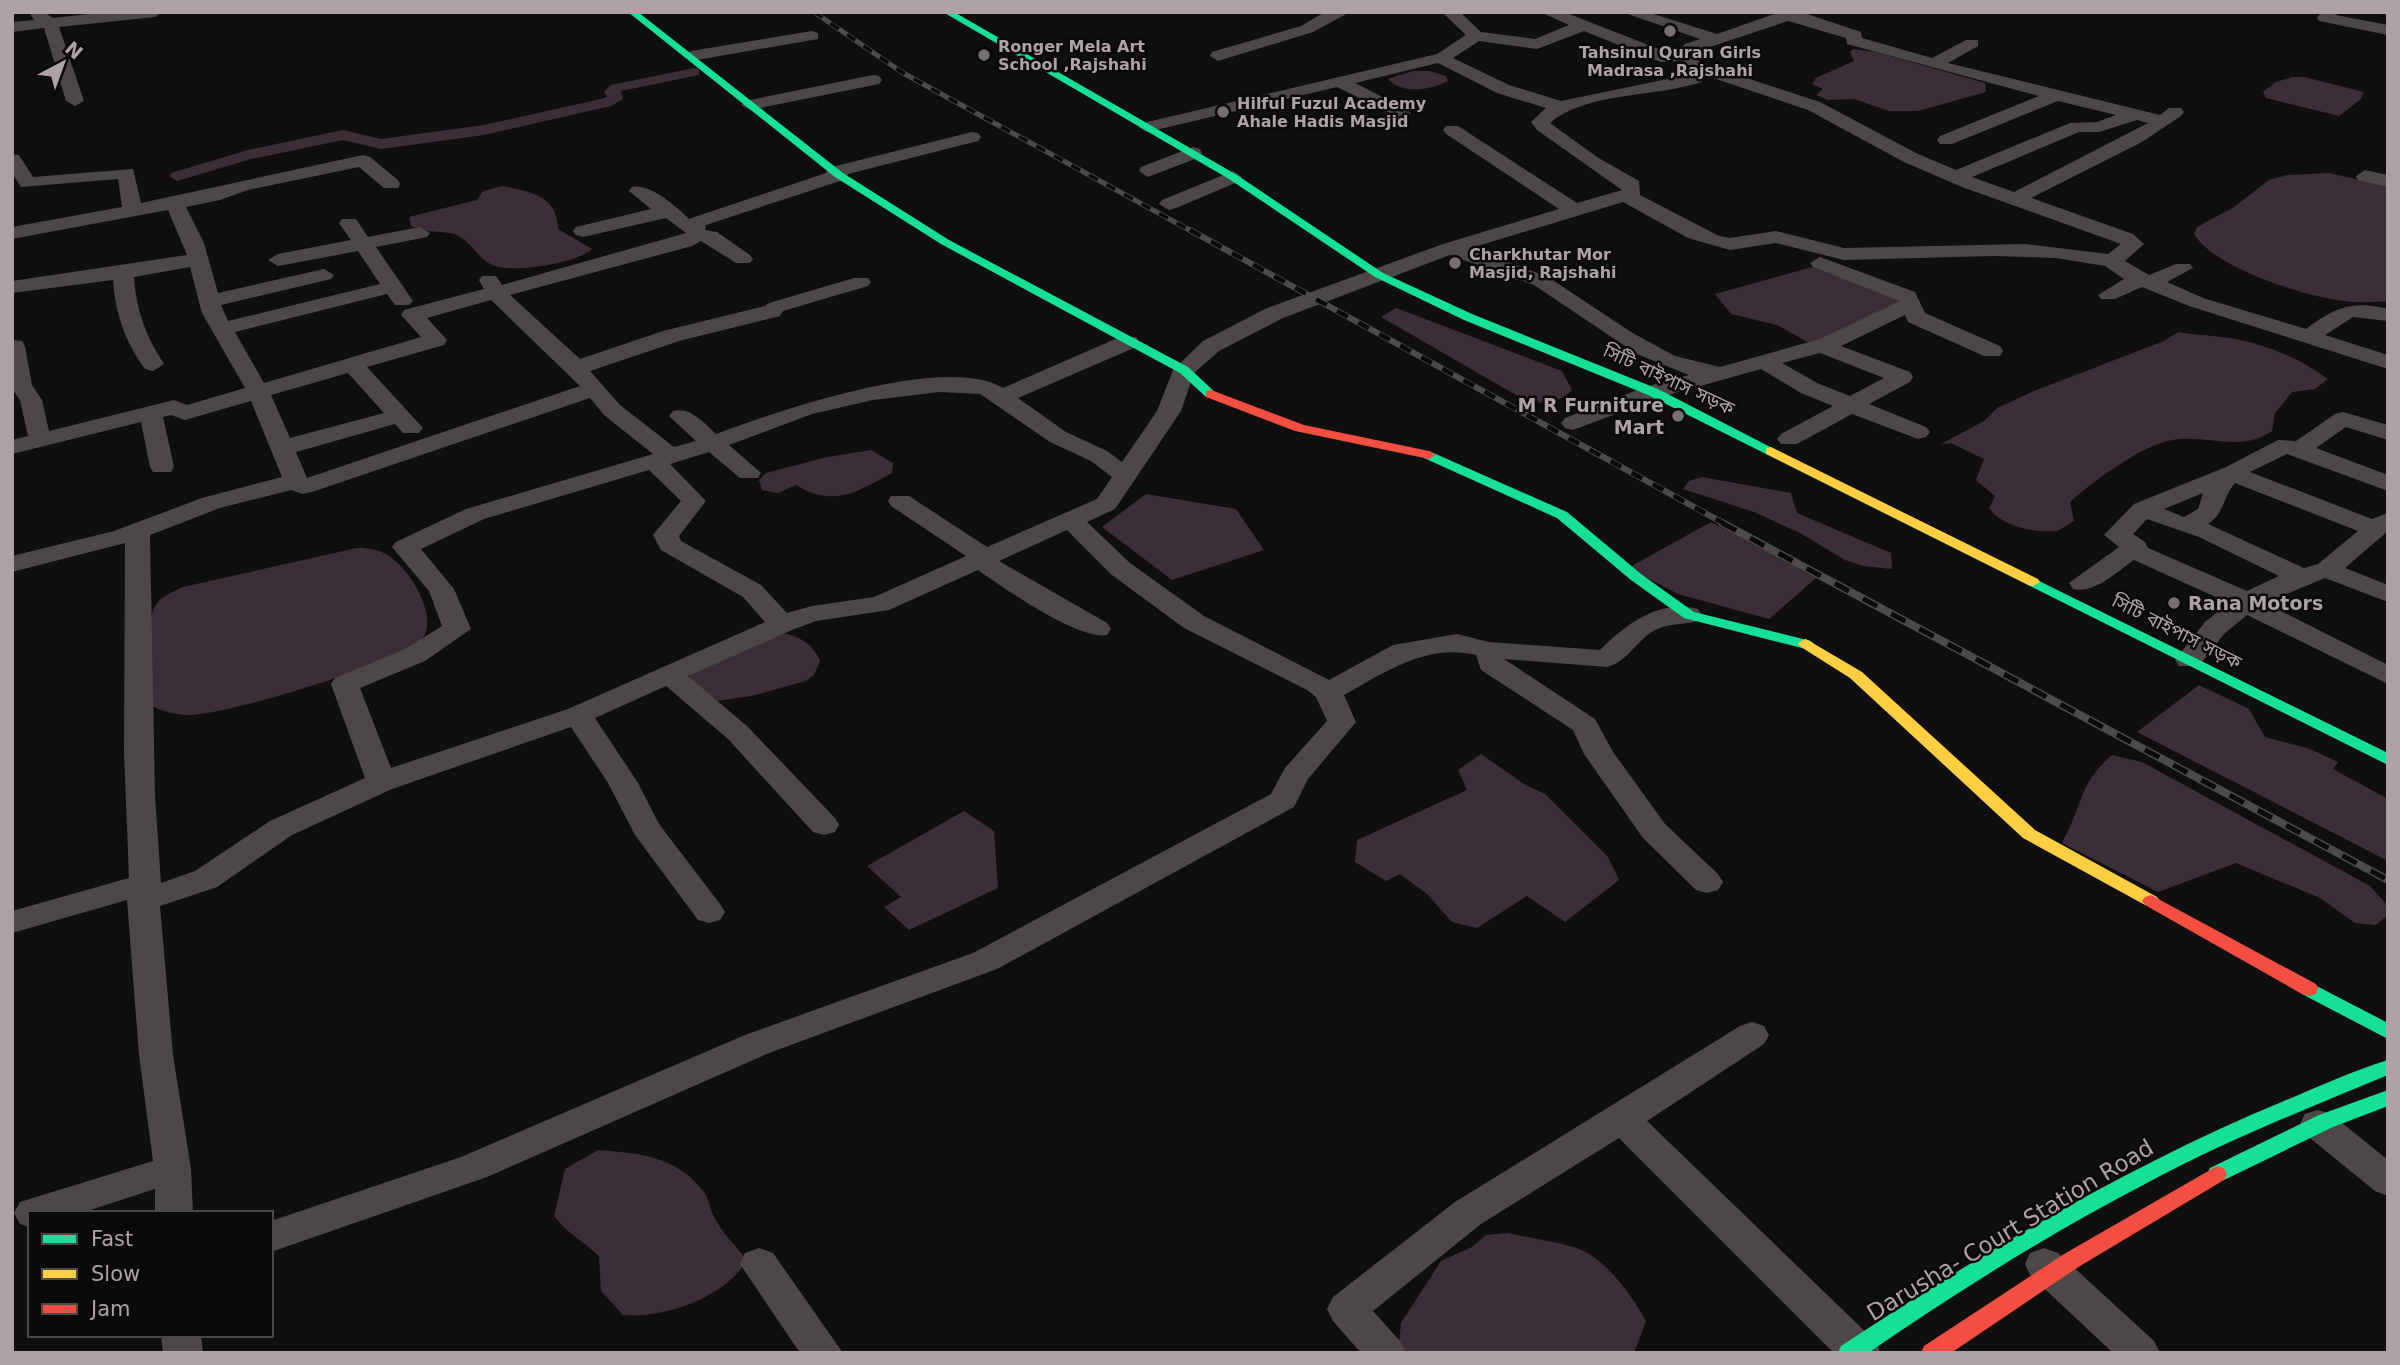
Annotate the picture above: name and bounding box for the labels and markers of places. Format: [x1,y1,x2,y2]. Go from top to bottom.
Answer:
marker: Tahsinul Quran Girls Madrasa ,Rajshahi [1662,23,1678,39]
place label: Ronger Mela Art School ,Rajshahi [998,37,1147,74]
place label: Tahsinul Quran Girls Madrasa ,Rajshahi [1579,43,1761,80]
marker: Ronger Mela Art School ,Rajshahi [976,47,992,63]
place label: Hilful Fuzul Academy Ahale Hadis Masjid [1237,94,1427,131]
marker: Hilful Fuzul Academy Ahale Hadis Masjid [1215,104,1231,120]
place label: Charkhutar Mor Masjid, Rajshahi [1469,245,1617,282]
marker: Charkhutar Mor Masjid, Rajshahi [1447,255,1463,271]
place label: M R Furniture Mart [1517,394,1664,438]
marker: M R Furniture Mart [1670,408,1686,424]
place label: Rana Motors [2188,592,2323,614]
marker: Rana Motors [2166,595,2182,611]

